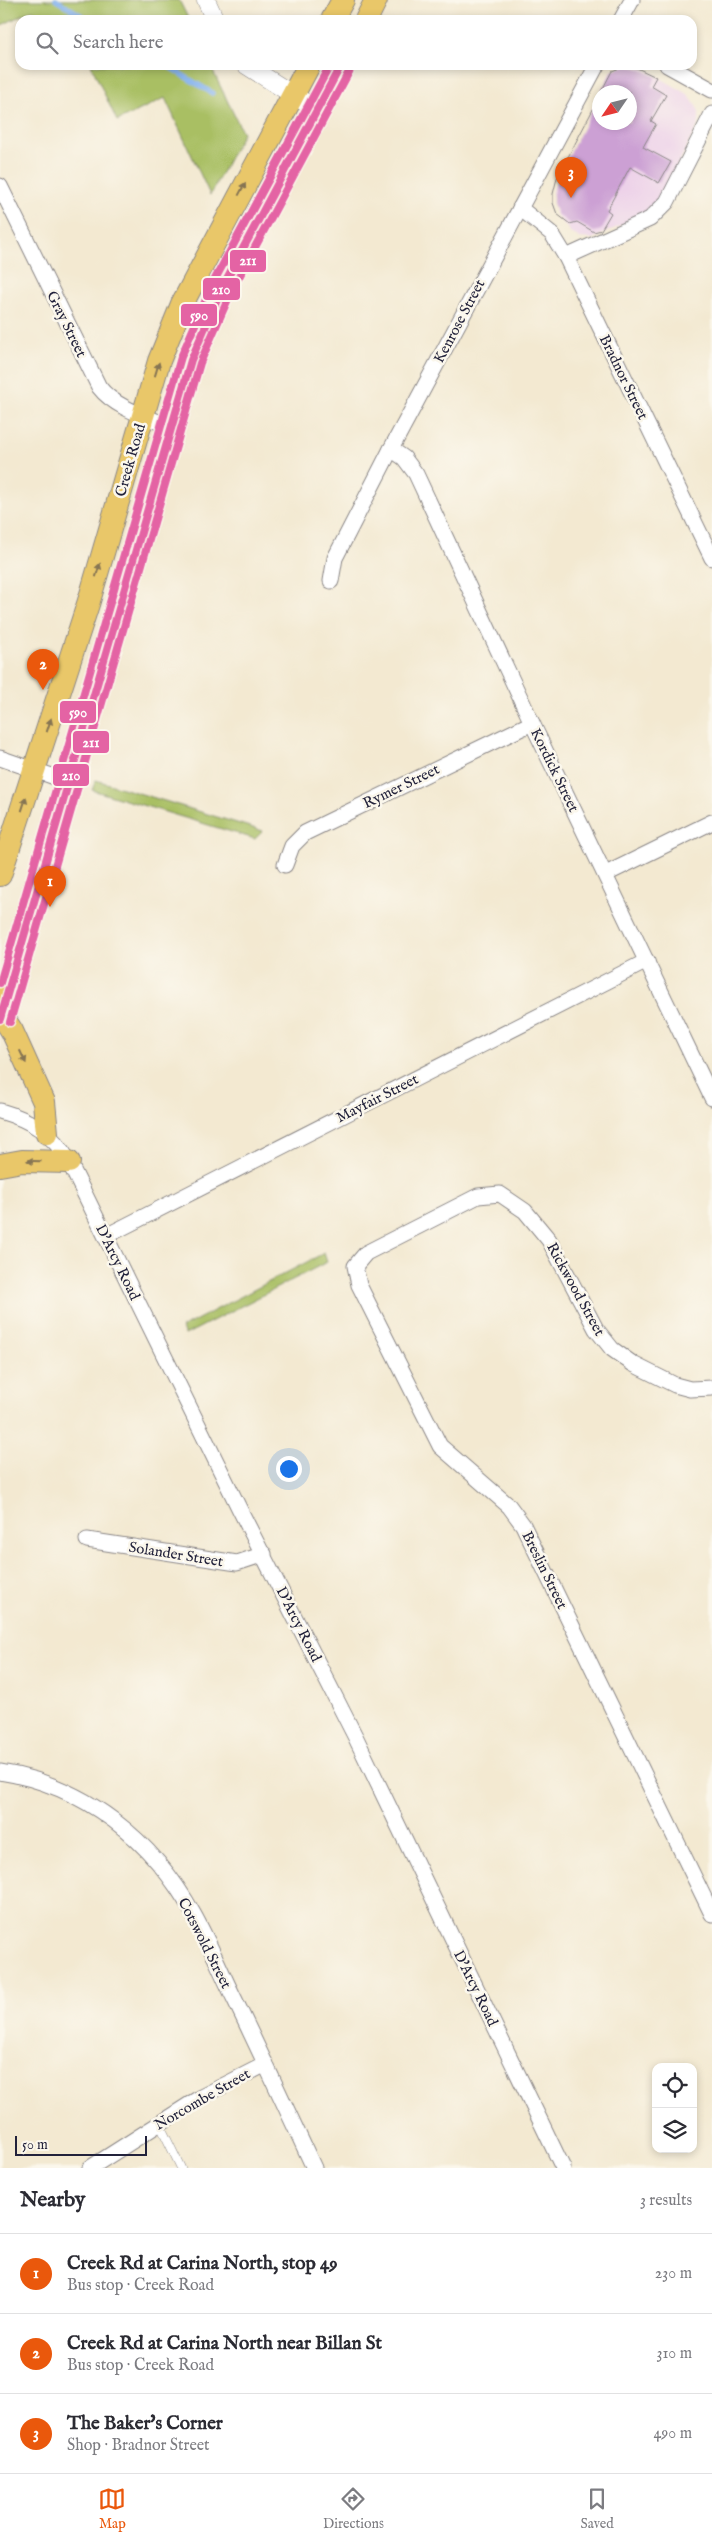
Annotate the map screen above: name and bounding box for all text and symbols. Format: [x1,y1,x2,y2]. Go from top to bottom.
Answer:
search box [15,15,697,70]
icon: search [33,29,61,57]
text: Search here [73,31,164,55]
north arrow [592,85,637,130]
pin: 3 [555,157,587,198]
one-way arrow [238,182,246,196]
line badge: 211 [229,249,267,273]
text: 211 [239,252,257,270]
street label: Kenrose Street [429,276,489,366]
line badge: 210 [202,277,241,301]
text: 210 [212,281,230,299]
street label: Gray Street [42,288,91,361]
line badge: 590 [180,303,218,327]
text: 590 [190,307,208,325]
street label: Bradnor Street [595,332,652,423]
one-way arrow [154,361,162,376]
street label: Creek Road [111,420,150,499]
one-way arrow [95,562,103,577]
pin: 2 [27,649,59,690]
line badge: 590 [59,700,97,724]
text: 590 [69,704,87,722]
one-way arrow [46,717,54,732]
street label: Kordick Street [526,725,583,815]
line badge: 211 [72,730,110,754]
text: 211 [82,734,100,752]
street label: Rymer Street [360,760,443,813]
line badge: 210 [52,763,90,787]
text: 210 [62,767,80,785]
one-way arrow [20,796,28,811]
pin: 1 [34,866,66,907]
one-way arrow [20,1050,28,1064]
street label: Mayfair Street [333,1070,422,1127]
one-way arrow [26,1157,42,1165]
street label: D'Arcy Road [91,1221,145,1304]
street label: Rickwood Street [542,1239,609,1339]
your location [276,1456,302,1482]
street label: Breslin Street [518,1528,572,1612]
street label: Solander Street [127,1538,224,1571]
street label: D'Arcy Road [271,1583,326,1666]
street label: Cotswold Street [173,1895,236,1992]
street label: D'Arcy Road [449,1947,503,2030]
map controls [652,2063,697,2153]
button: locate [652,2063,697,2108]
street label: Norcombe Street [151,2064,254,2135]
button: layers [652,2108,697,2153]
scale bar [15,2133,148,2156]
text: 50 m [22,2136,48,2154]
text: Nearby [20,2187,85,2214]
text: 3 results [640,2191,692,2211]
text: Creek Rd at Carina North, stop 49 [67,2252,338,2276]
text: 1 [33,2264,39,2284]
text: 230 m [655,2264,692,2284]
text: Bus stop · Creek Road [67,2276,214,2296]
text: Creek Rd at Carina North near Billan St [67,2332,382,2356]
text: 2 [32,2344,40,2364]
text: 310 m [656,2344,692,2364]
text: Bus stop · Creek Road [67,2356,214,2376]
text: The Baker's Corner [67,2412,223,2436]
text: 3 [33,2424,39,2444]
text: 490 m [653,2424,692,2444]
text: Shop · Bradnor Street [67,2436,210,2456]
tab: Map [98,2485,126,2533]
tab: Directions [323,2485,384,2533]
tab: Saved [581,2485,614,2533]

